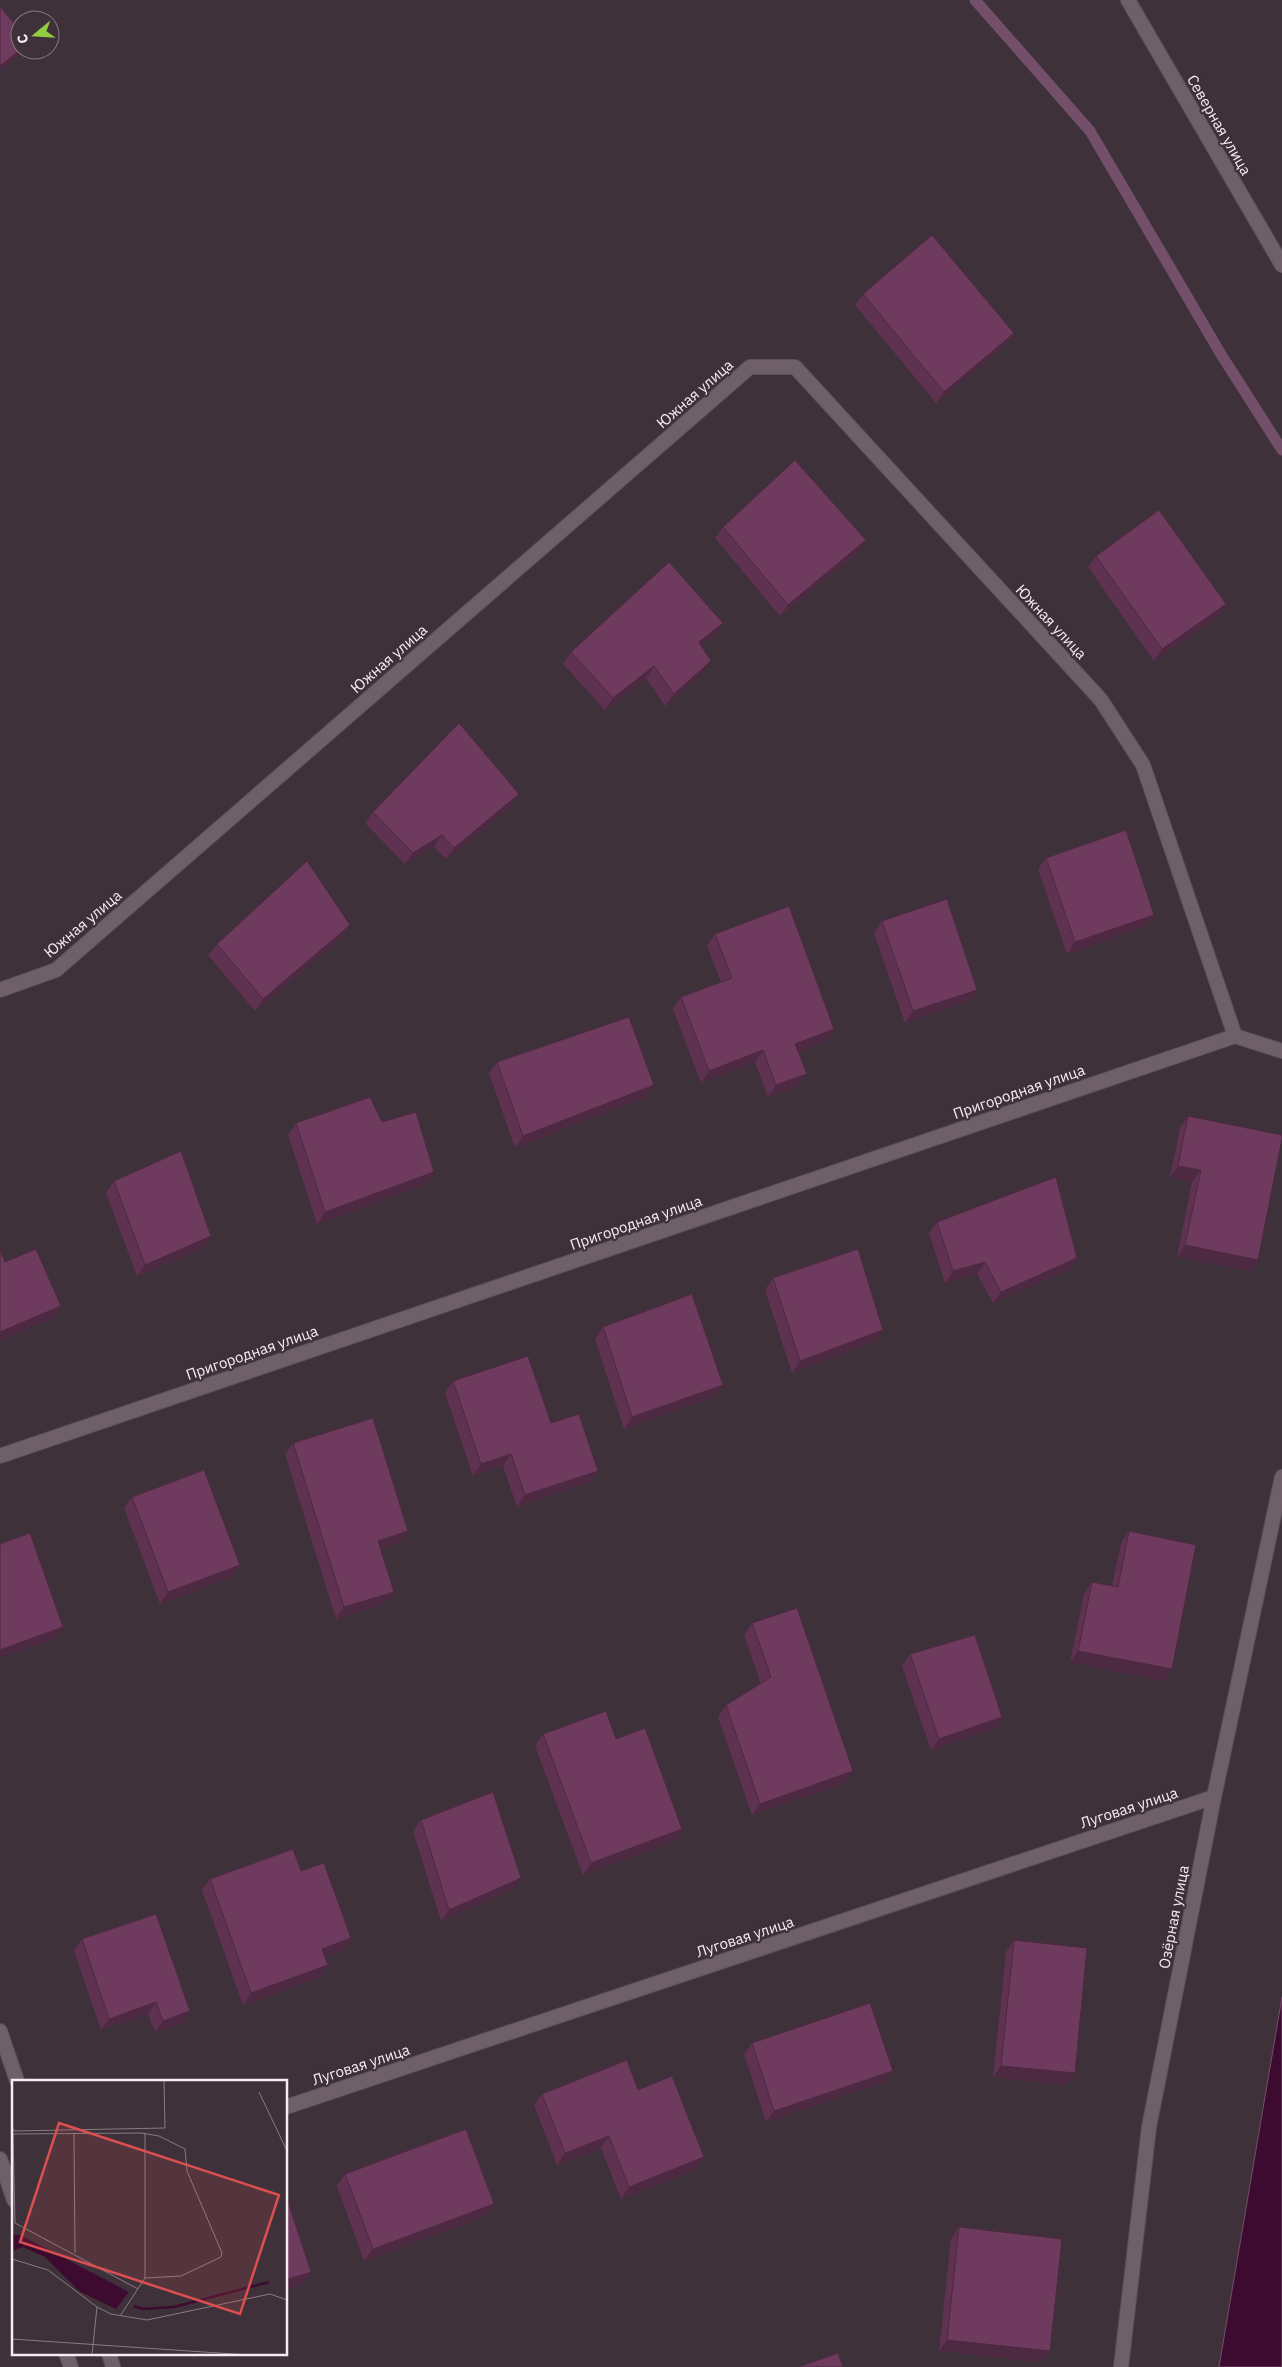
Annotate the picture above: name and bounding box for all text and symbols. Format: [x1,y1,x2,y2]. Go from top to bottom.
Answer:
north arrow [10,10,60,60]
text: С [13,32,33,46]
street label: Северная улица [1183,71,1256,178]
street label: Южная улица [652,355,737,432]
street label: Южная улица [1012,580,1091,663]
street label: Южная улица [346,620,431,697]
street label: Южная улица [40,886,125,962]
street label: Пригородная улица [950,1060,1087,1123]
street label: Пригородная улица [567,1191,704,1254]
street label: Пригородная улица [183,1321,320,1384]
street label: Луговая улица [1077,1783,1180,1832]
street label: Озёрная улица [1154,1864,1193,1970]
street label: Луговая улица [693,1912,796,1961]
street label: Луговая улица [309,2040,412,2089]
inset map [12,2080,288,2354]

